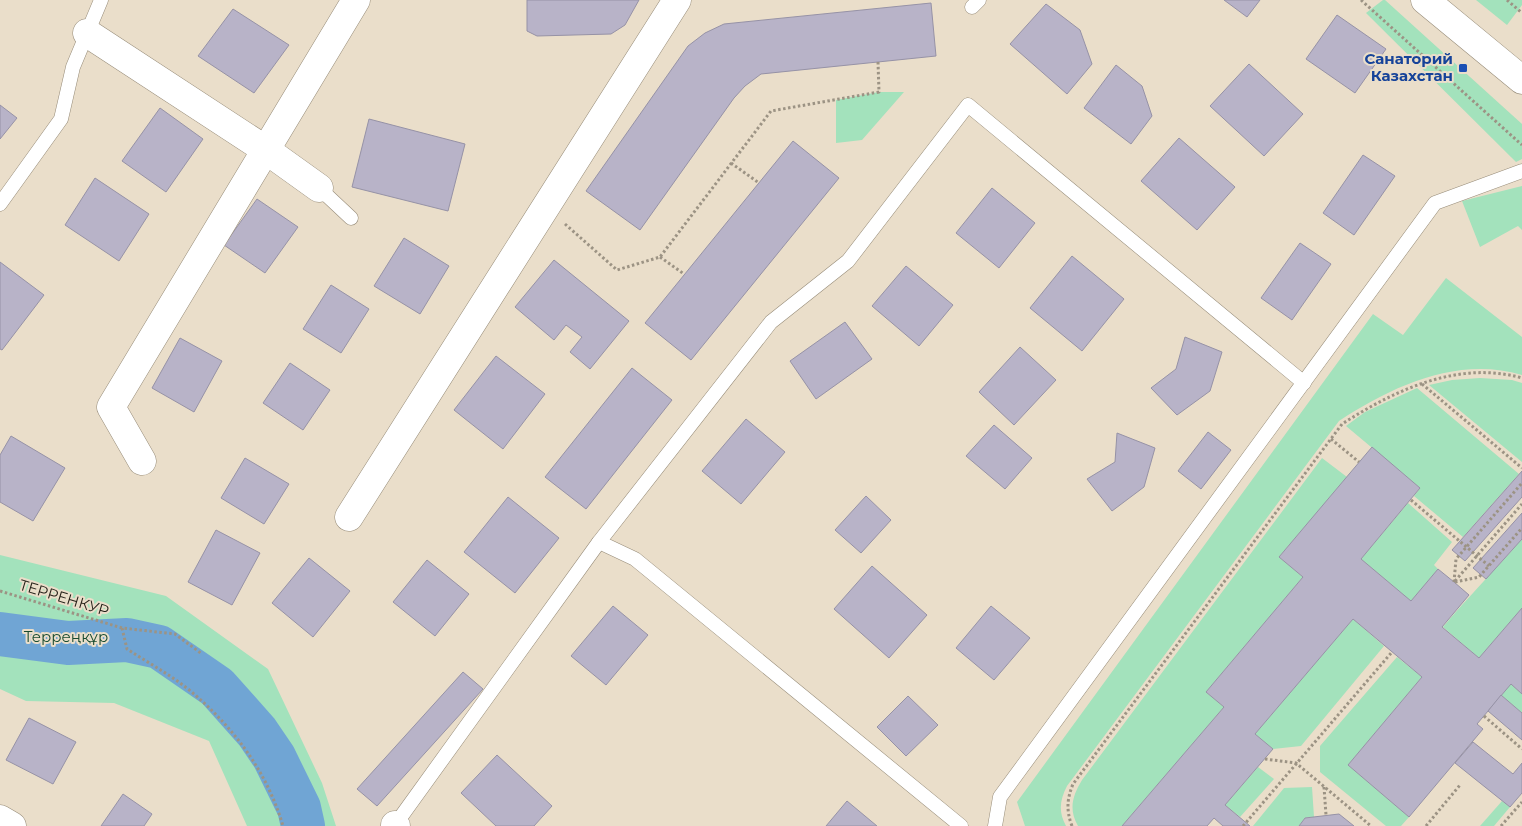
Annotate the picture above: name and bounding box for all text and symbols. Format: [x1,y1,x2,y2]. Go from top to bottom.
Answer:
place label: Санаторий Казахстан [1364,49,1453,85]
marker: Санаторий Казахстан [1457,62,1469,74]
street label: ТЕРРЕНКУР [17,575,111,620]
park label: Терреңқұр [24,627,108,646]

